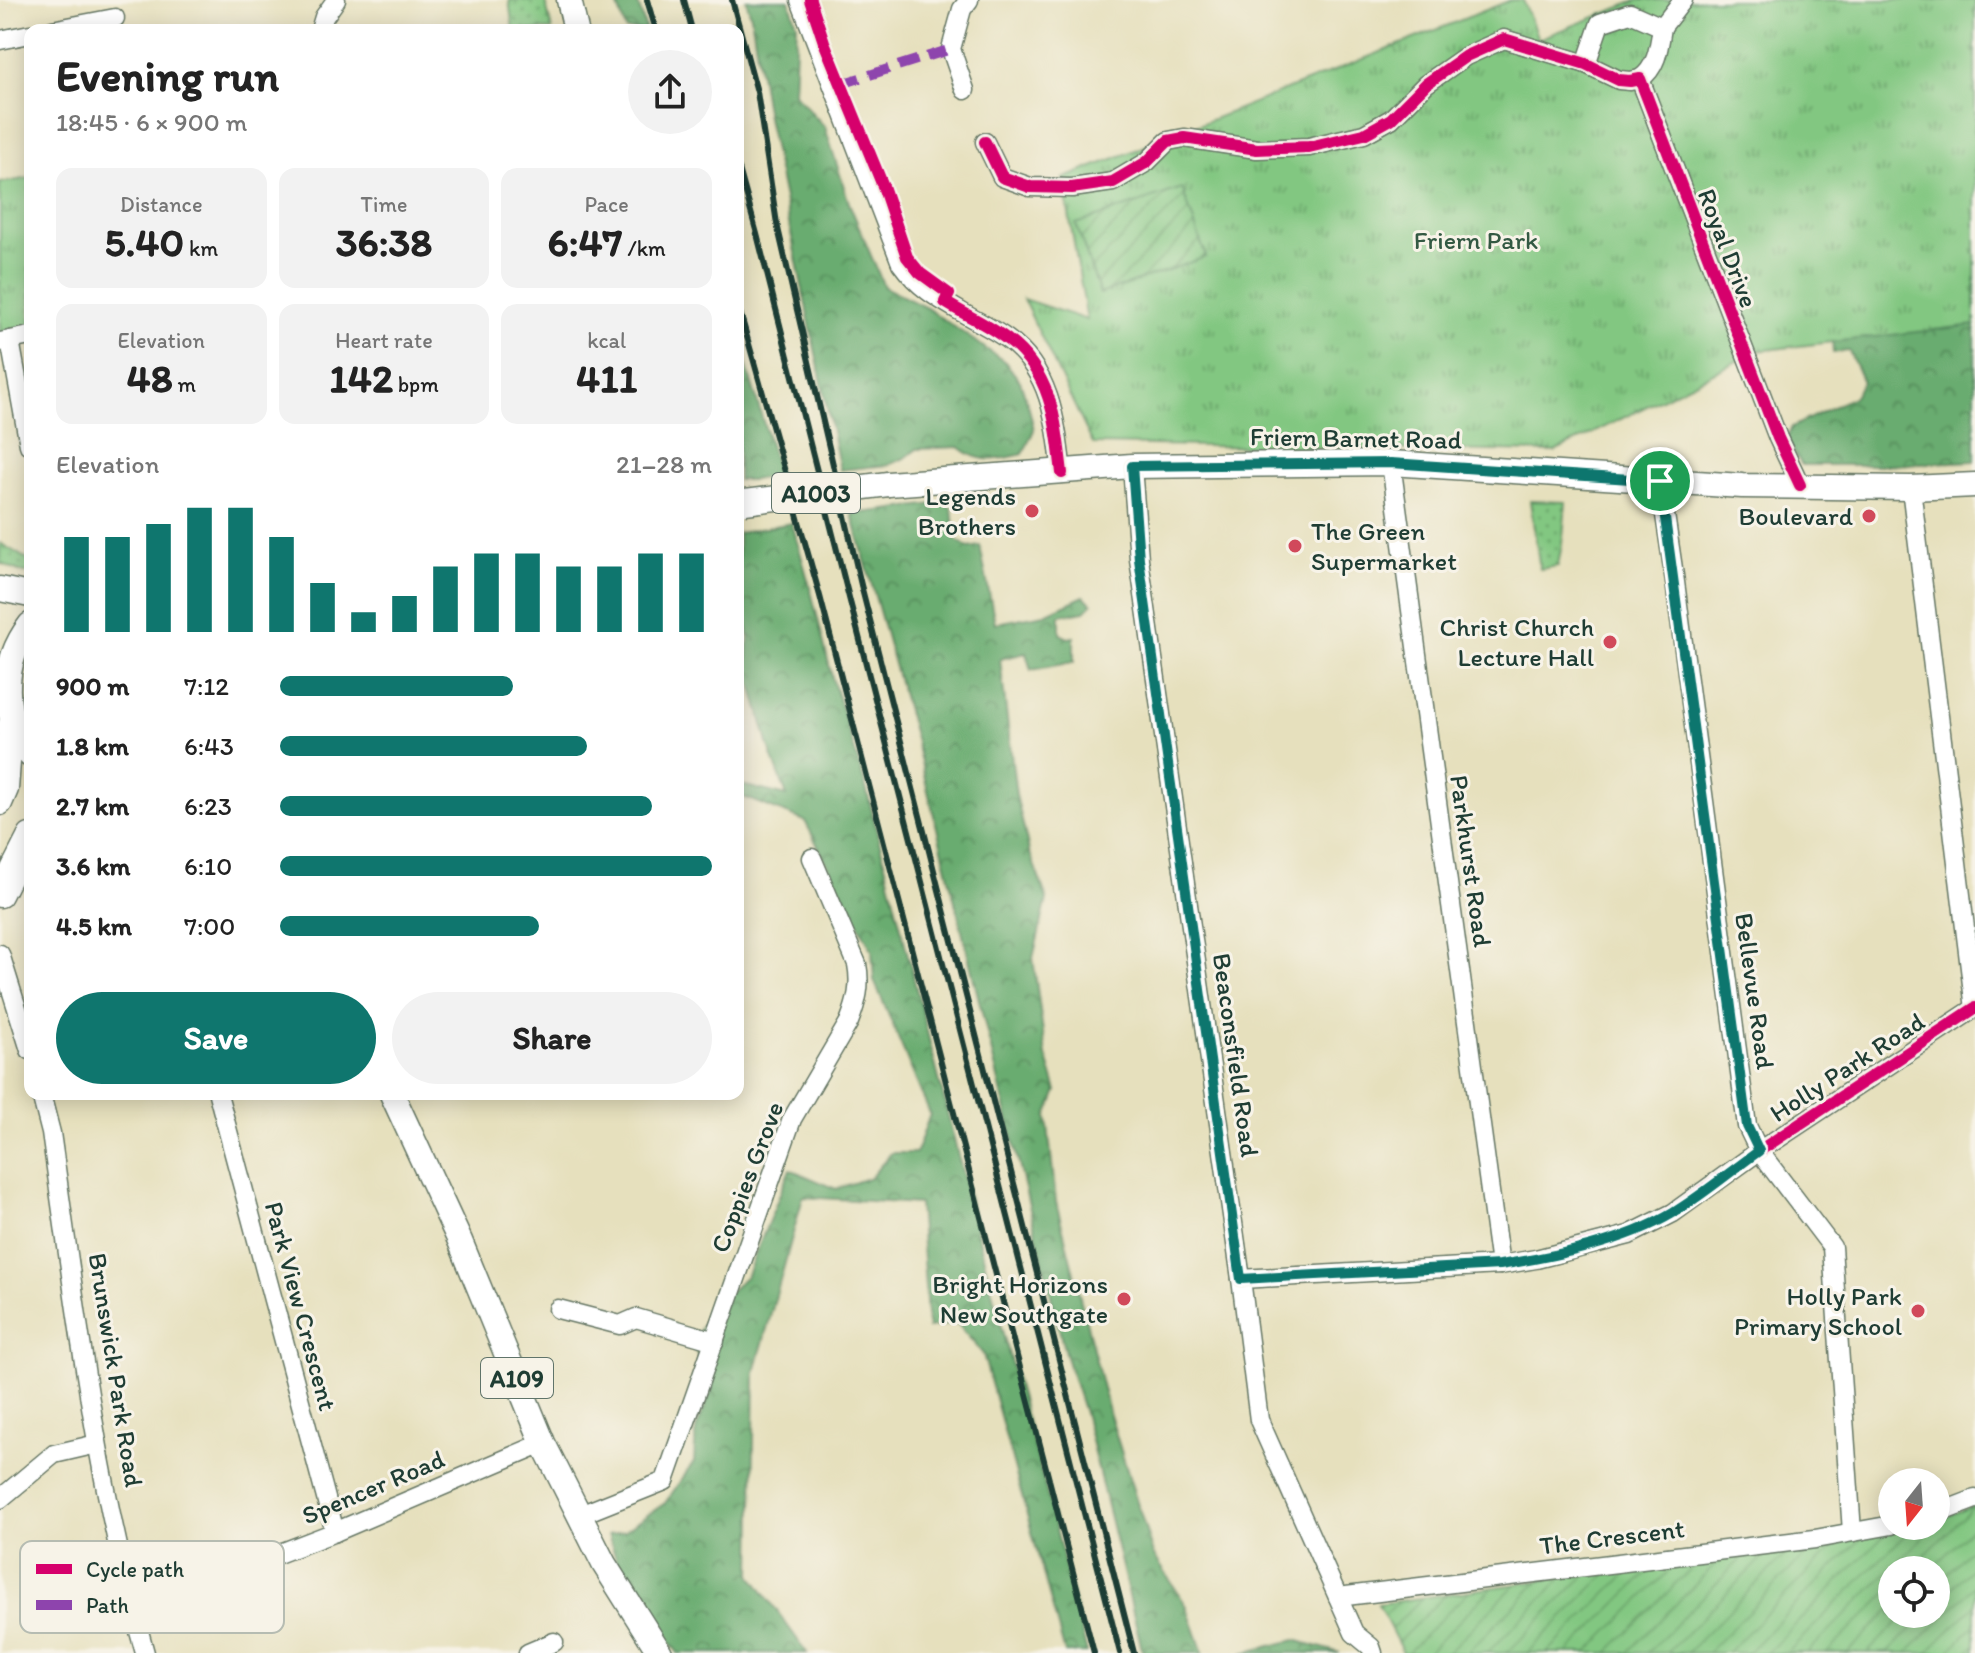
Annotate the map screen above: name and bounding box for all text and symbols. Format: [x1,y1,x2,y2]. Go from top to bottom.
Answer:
text: Evening run [56,49,279,102]
button: share [628,50,712,134]
text: 18:45 · 6 × 900 m [56,106,247,138]
street label: Royal Drive [1691,184,1765,312]
text: Distance [120,191,203,218]
text: Time [361,191,407,218]
text: Pace [585,191,629,218]
text: 5.40 [105,218,184,266]
text: 36:38 [336,218,432,266]
text: 6:47 [548,218,622,266]
park label: Friern Park [1414,224,1538,256]
text: km [184,235,218,262]
text: /km [622,235,666,262]
text: Elevation [118,327,205,354]
text: Heart rate [335,327,433,354]
text: kcal [587,327,626,354]
text: 48 [127,354,173,402]
text: 142 [329,354,393,402]
text: 411 [576,354,637,402]
text: m [173,371,196,398]
text: bpm [393,371,439,398]
street label: Friern Barnet Road [1250,420,1463,456]
pin [1626,447,1694,515]
text: Elevation [56,448,159,480]
text: 21–28 m [616,448,712,480]
icon: arrive [1638,459,1682,503]
road number: A1003 [772,473,860,513]
place label: Legends Brothers [918,480,1016,542]
place label: Boulevard [1739,500,1854,532]
marker: Legends Brothers [1023,502,1041,520]
marker: Boulevard [1860,507,1878,525]
place label: The Green Supermarket [1311,515,1457,577]
marker: The Green Supermarket [1286,537,1304,555]
place label: Christ Church Lecture Hall [1440,611,1594,673]
marker: Christ Church Lecture Hall [1601,633,1619,651]
text: 900 m [56,670,129,702]
text: 7:12 [184,670,229,702]
text: 1.8 km [56,730,129,762]
text: 6:43 [184,730,234,762]
street label: Parkhurst Road [1443,773,1499,950]
text: 2.7 km [56,790,129,822]
text: 6:23 [184,790,232,822]
text: 3.6 km [56,850,131,882]
text: 6:10 [184,850,232,882]
text: 4.5 km [56,910,132,942]
text: 7:00 [184,910,235,942]
street label: Bellevue Road [1728,911,1782,1072]
street label: Beaconsfield Road [1206,951,1266,1159]
button: Save [56,992,376,1084]
button: Share [392,992,712,1084]
street label: Holly Park Road [1764,1005,1930,1129]
street label: Coppies Grove [704,1097,790,1257]
street label: Park View Crescent [258,1198,344,1414]
street label: Brunswick Park Road [82,1251,150,1489]
place label: Bright Horizons New Southgate [932,1268,1108,1330]
place label: Holly Park Primary School [1734,1280,1902,1342]
marker: Bright Horizons New Southgate [1115,1290,1133,1308]
marker: Holly Park Primary School [1909,1302,1927,1320]
road number: A109 [481,1358,553,1398]
street label: Spencer Road [297,1443,449,1531]
north arrow [1878,1468,1950,1540]
map controls [1878,1468,1950,1628]
street label: The Crescent [1538,1512,1687,1562]
legend [20,1541,284,1633]
text: Cycle path [86,1556,185,1583]
button: locate [1878,1556,1950,1628]
text: Path [86,1592,129,1619]

